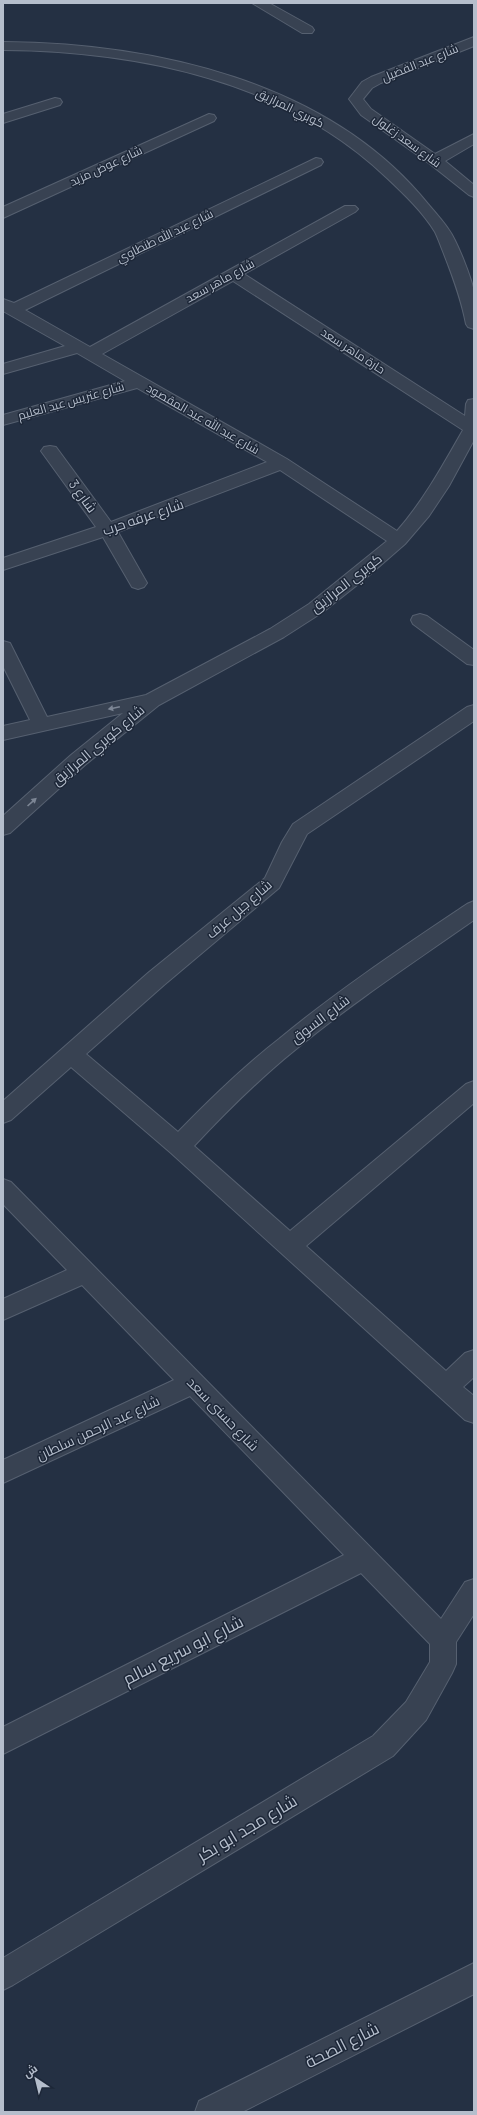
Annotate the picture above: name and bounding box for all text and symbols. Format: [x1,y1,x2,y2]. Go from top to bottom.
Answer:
street label: شارع عبد الفضيل [379,40,461,86]
street label: كوبري المرازيق [252,85,327,133]
street label: شارع سعد زغلول [370,111,444,171]
street label: شارع عوض مزيد [67,142,145,190]
street label: شارع عبد الله طنطاوي [114,206,217,268]
street label: شارع ماهر سعد [183,255,257,307]
street label: حارة ماهر سعد [318,324,388,377]
street label: شارع عتريس عبد العليم [16,378,126,424]
street label: شارع عبد الله عبد المقصود [144,380,263,458]
street label: شارع 3 [65,476,101,516]
street label: شارع عرفه حرب [100,495,186,539]
street label: كوبري المرازيق [306,549,387,619]
street label: شارع كوبري المرازيق [48,701,150,792]
one-way arrow [107,705,120,711]
one-way arrow [27,797,37,807]
street label: شارع جبل عرف [202,876,276,942]
street label: شارع السوق [287,991,353,1047]
street label: شارع حسنى سعد [183,1373,263,1455]
street label: شارع عبد الرحمن سلطان [33,1392,163,1464]
street label: شارع ابو سريع سالم [119,1610,247,1691]
street label: شارع مجد ابو بكر [192,1789,302,1868]
street label: شارع الصحة [301,2017,383,2074]
north arrow [16,2059,56,2099]
text: ش [20,2061,40,2081]

